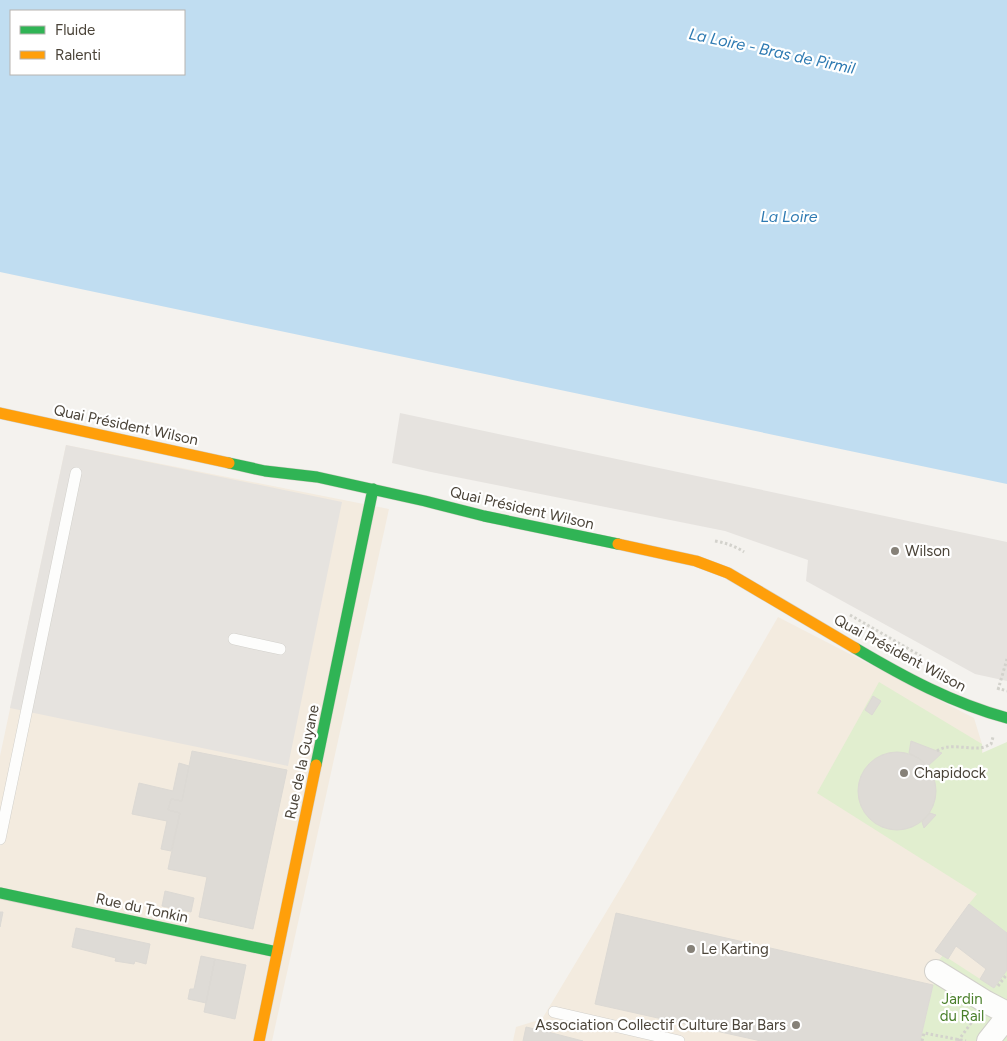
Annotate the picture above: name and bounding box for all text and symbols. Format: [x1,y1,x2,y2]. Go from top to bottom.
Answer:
legend [10,10,185,75]
text: Fluide [55,21,95,39]
water label: La Loire - Bras de Pirmil [687,24,857,78]
text: Ralenti [55,46,101,64]
water label: La Loire [760,207,818,226]
street label: Quai Président Wilson [52,401,200,449]
street label: Quai Président Wilson [448,483,596,533]
place label: Wilson [905,542,950,560]
marker: Wilson [889,545,901,557]
street label: Quai Président Wilson [831,610,969,696]
street label: Rue de la Guyane [281,703,323,821]
place label: Chapidock [914,764,987,782]
marker: Chapidock [898,767,910,779]
street label: Rue du Tonkin [94,889,190,927]
place label: Le Karting [701,940,769,958]
marker: Le Karting [685,943,697,955]
park label: Jardin du Rail [940,990,984,1025]
place label: Association Collectif Culture Bar Bars [535,1016,786,1034]
marker: Association Collectif Culture Bar Bars [790,1019,802,1031]

